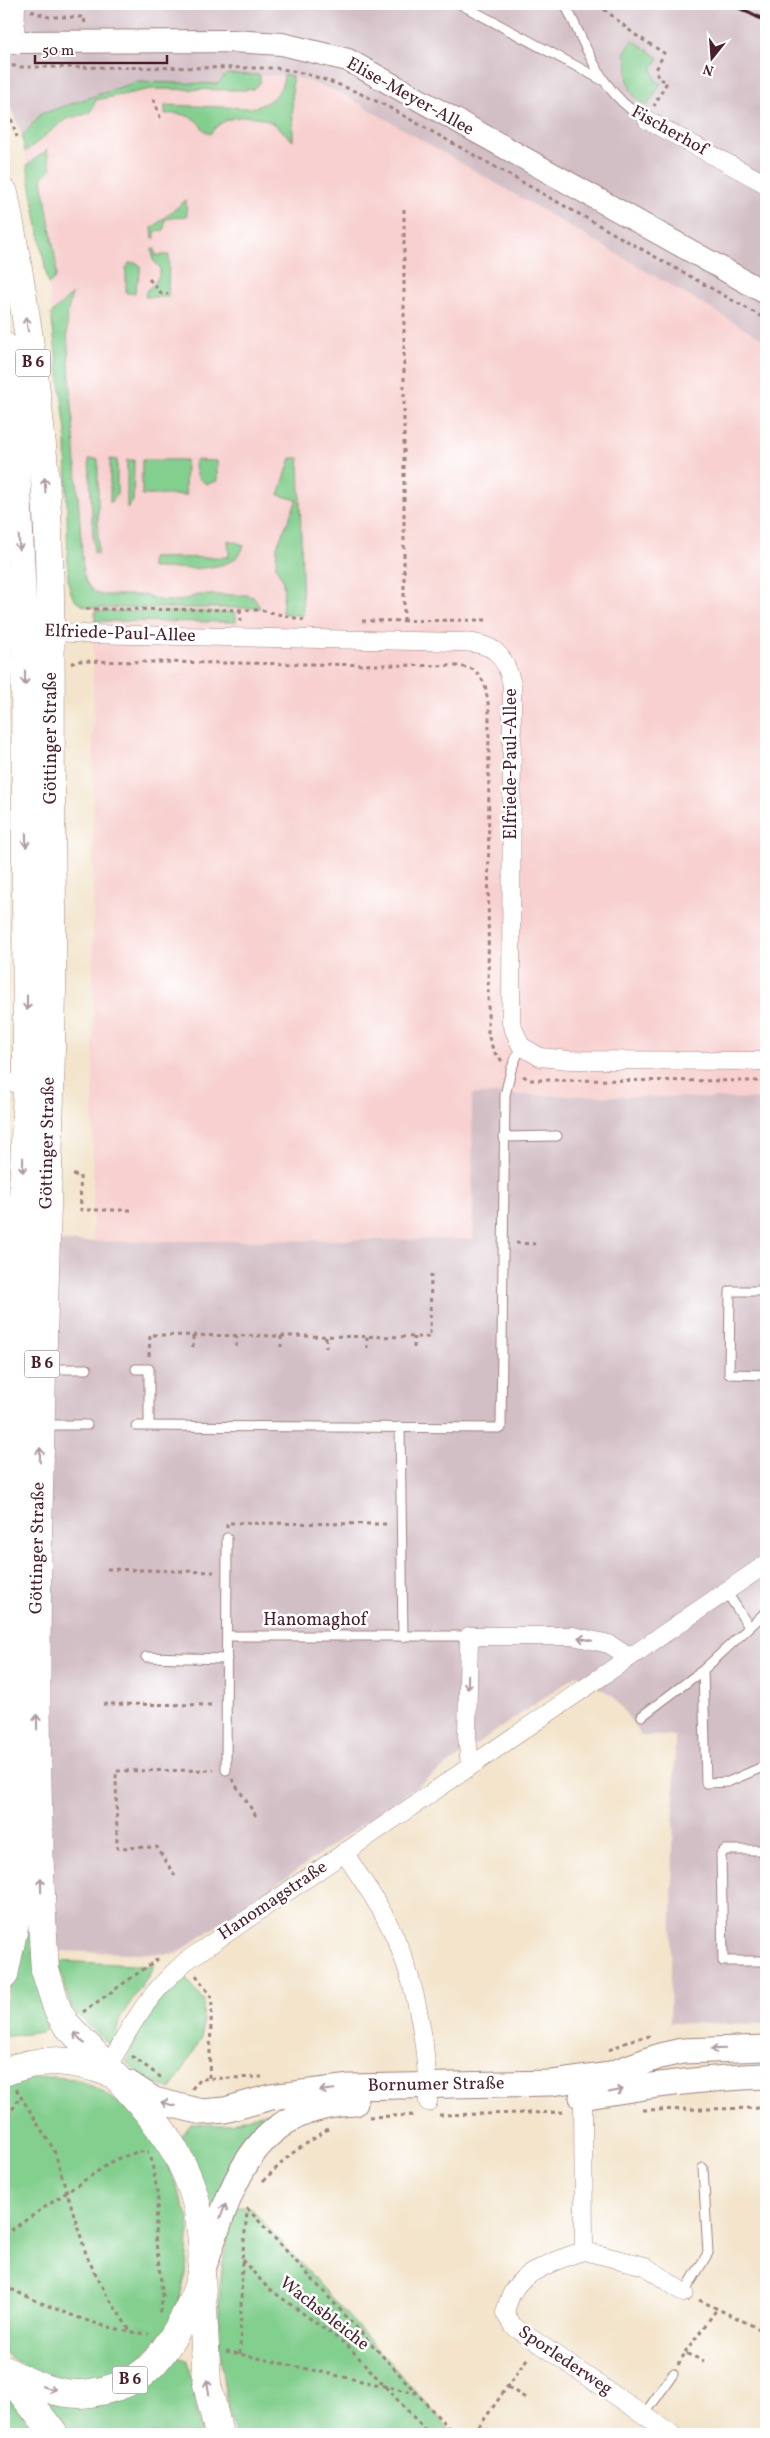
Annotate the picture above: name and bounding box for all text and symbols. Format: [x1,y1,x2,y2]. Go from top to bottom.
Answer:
scale bar [35,32,168,64]
north arrow [688,32,738,82]
text: 50 m [42,41,74,62]
street label: Elise-Meyer-Allee [342,52,478,142]
text: N [701,58,716,80]
street label: Fischerhof [626,100,713,163]
one-way arrow [22,316,32,332]
road number: B 6 [15,349,50,376]
one-way arrow [40,478,49,494]
one-way arrow [15,535,24,551]
street label: Elfriede-Paul-Allee [44,619,196,649]
one-way arrow [20,670,30,686]
street label: Göttinger Straße [39,672,64,804]
street label: Elfriede-Paul-Allee [499,688,524,840]
one-way arrow [21,832,31,848]
one-way arrow [22,994,32,1011]
street label: Göttinger Straße [34,1077,62,1209]
one-way arrow [18,1157,28,1173]
road number: B 6 [24,1350,60,1378]
one-way arrow [35,1447,45,1464]
street label: Göttinger Straße [24,1482,52,1614]
street label: Hanomaghof [263,1608,369,1633]
one-way arrow [577,1634,593,1643]
one-way arrow [463,1674,473,1690]
one-way arrow [33,1715,42,1731]
street label: Hanomagstraße [213,1855,333,1947]
one-way arrow [36,1877,46,1894]
one-way arrow [73,2031,85,2044]
one-way arrow [710,2045,726,2054]
street label: Bornumer Straße [367,2071,505,2099]
one-way arrow [319,2085,335,2094]
one-way arrow [608,2085,624,2095]
one-way arrow [160,2099,176,2108]
one-way arrow [219,2204,228,2219]
street label: Wachsbleiche [274,2271,374,2357]
street label: Sporlederweg [513,2320,617,2402]
road number: B 6 [112,2366,148,2394]
one-way arrow [203,2379,213,2395]
one-way arrow [41,2384,57,2394]

